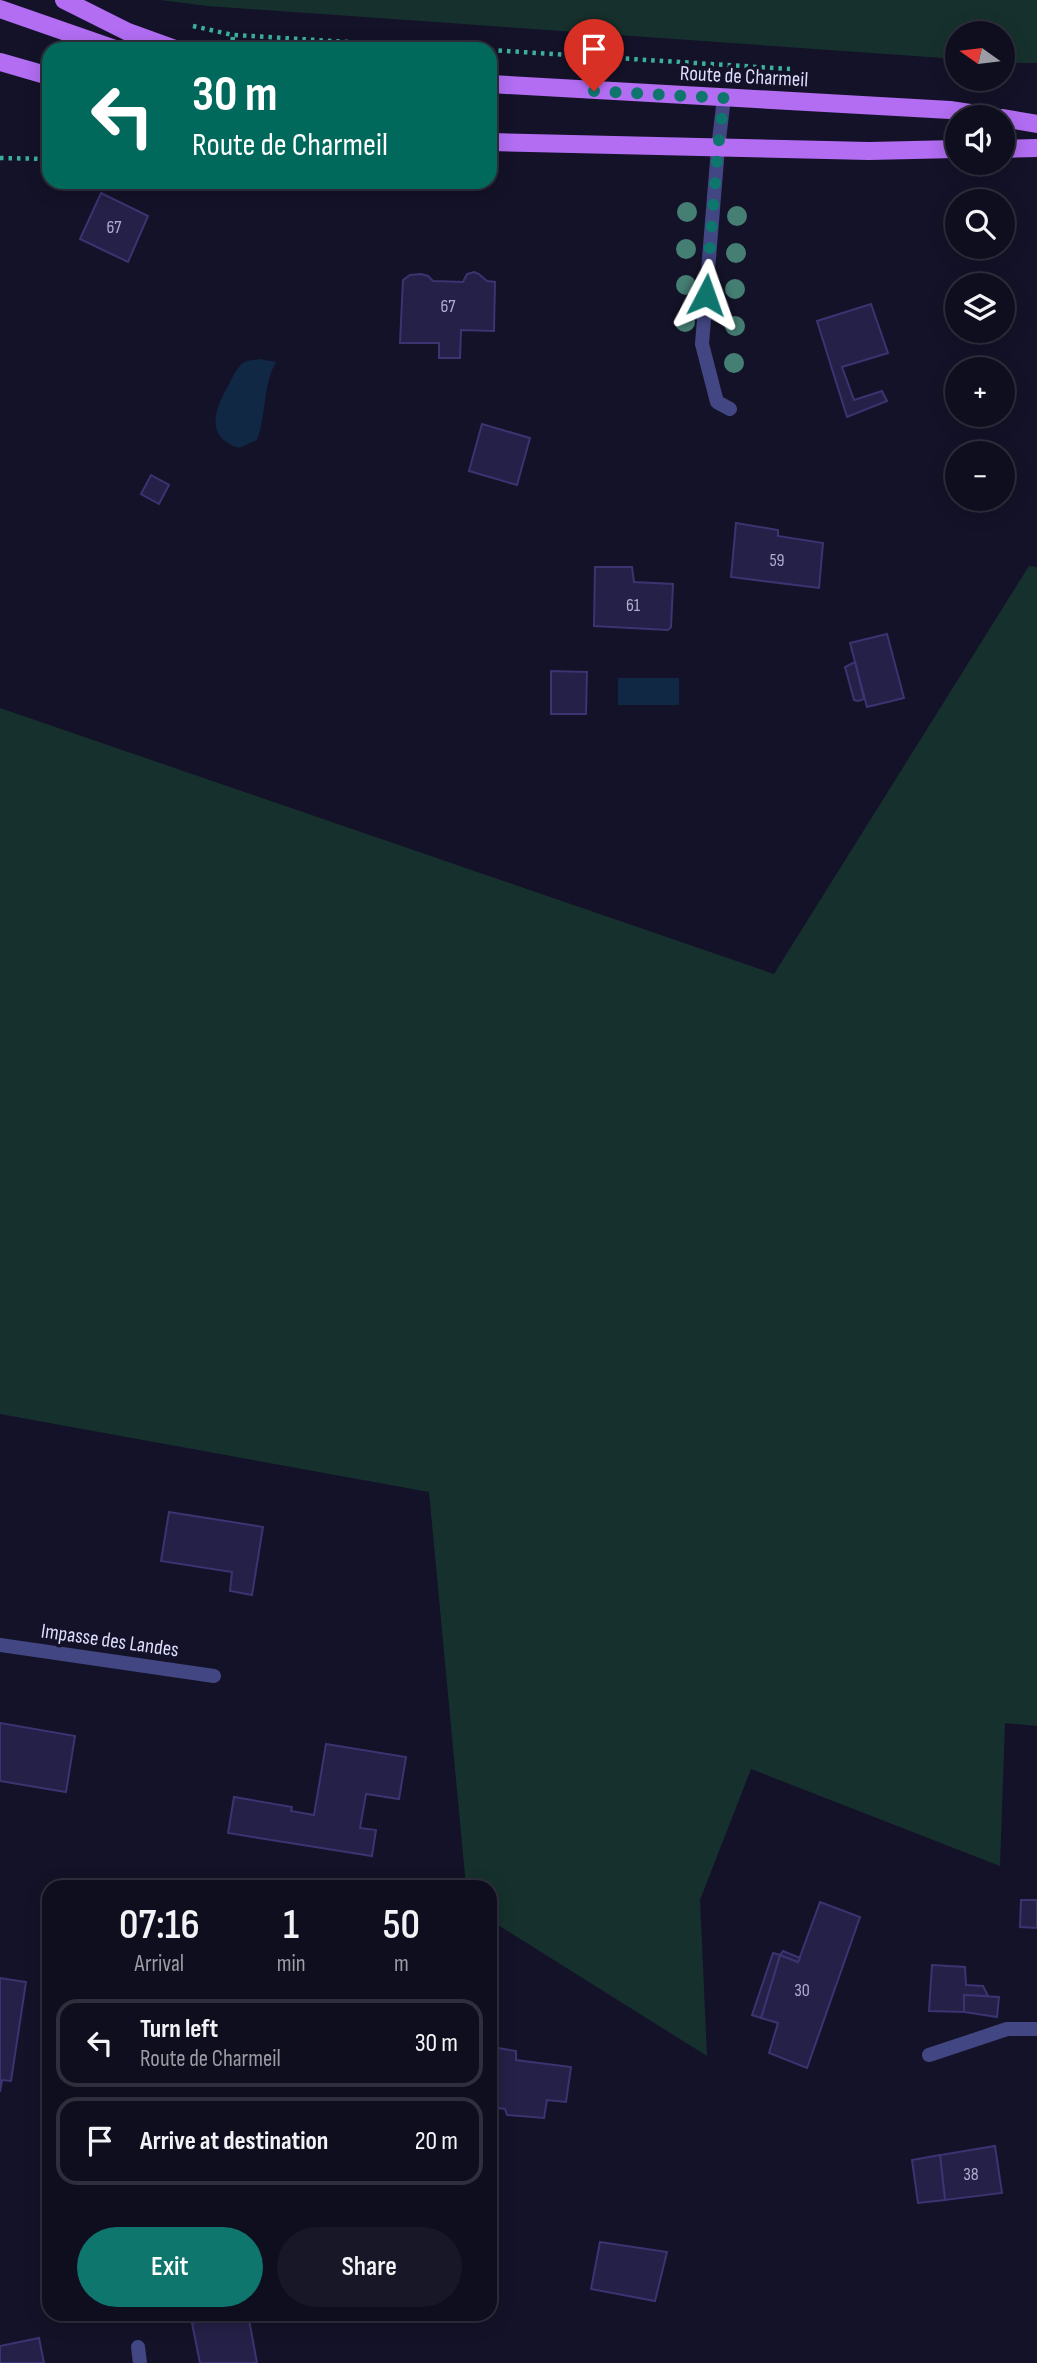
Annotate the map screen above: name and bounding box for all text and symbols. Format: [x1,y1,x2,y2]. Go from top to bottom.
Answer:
pin [564,19,624,91]
north arrow [945,21,1015,91]
map controls [945,21,1015,511]
icon: arrive [575,30,613,68]
street label: Route de Charmeil [679,61,809,92]
text: 30 m [192,66,277,125]
icon: left [77,70,168,161]
button: sound [945,105,1015,175]
text: Route de Charmeil [192,126,388,165]
button: search [945,189,1015,259]
house number: 67 [106,217,122,238]
position arrow [669,258,743,332]
button: layers [945,273,1015,343]
house number: 67 [440,296,456,317]
button: + [945,357,1015,427]
button: − [945,441,1015,511]
house number: 59 [769,550,785,571]
house number: 61 [626,595,641,616]
street label: Impasse des Landes [39,1618,180,1663]
text: 07:16 [119,1900,200,1951]
text: 1 [283,1900,299,1951]
text: 50 [383,1900,420,1951]
text: Arrival [135,1950,184,1978]
text: min [277,1950,306,1978]
text: m [394,1950,409,1978]
house number: 30 [794,1980,810,2001]
text: Turn left [140,2014,218,2045]
icon: left [81,2024,119,2062]
text: 30 m [415,2028,458,2059]
text: Route de Charmeil [140,2045,281,2073]
icon: arrive [81,2122,119,2160]
text: Arrive at destination [140,2126,328,2157]
text: 20 m [415,2126,458,2157]
house number: 38 [963,2164,979,2185]
button: Exit [77,2227,263,2307]
button: Share [277,2227,462,2307]

